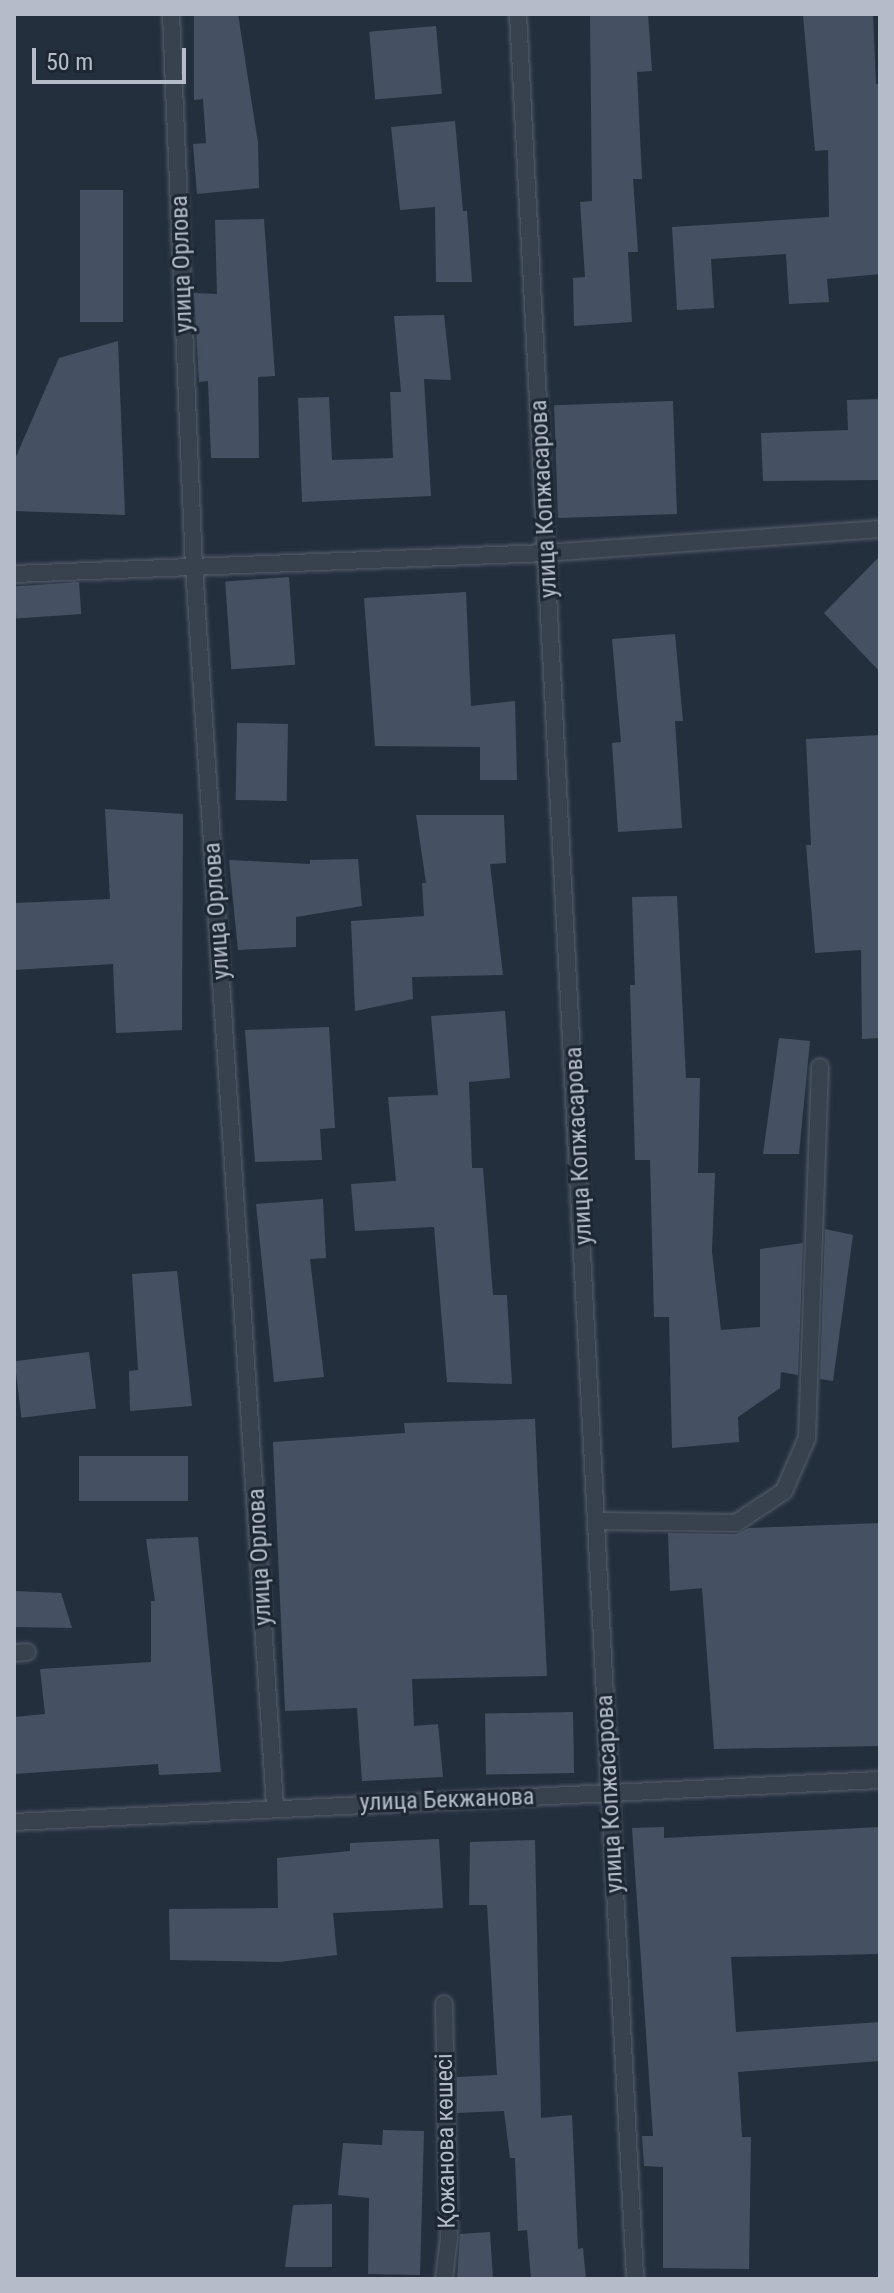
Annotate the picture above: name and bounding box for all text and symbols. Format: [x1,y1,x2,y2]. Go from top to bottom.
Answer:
scale bar [36,32,190,82]
text: 50 m [46,48,93,76]
street label: улица Орлова [165,195,199,333]
street label: улица Копжасарова [524,399,564,599]
street label: улица Орлова [198,841,236,981]
street label: улица Копжасарова [559,1046,599,1246]
street label: улица Орлова [242,1488,278,1626]
street label: улица Копжасарова [590,1694,630,1894]
street label: улица Бекжанова [359,1783,535,1817]
street label: Қожанова көшесі [430,2053,462,2229]

